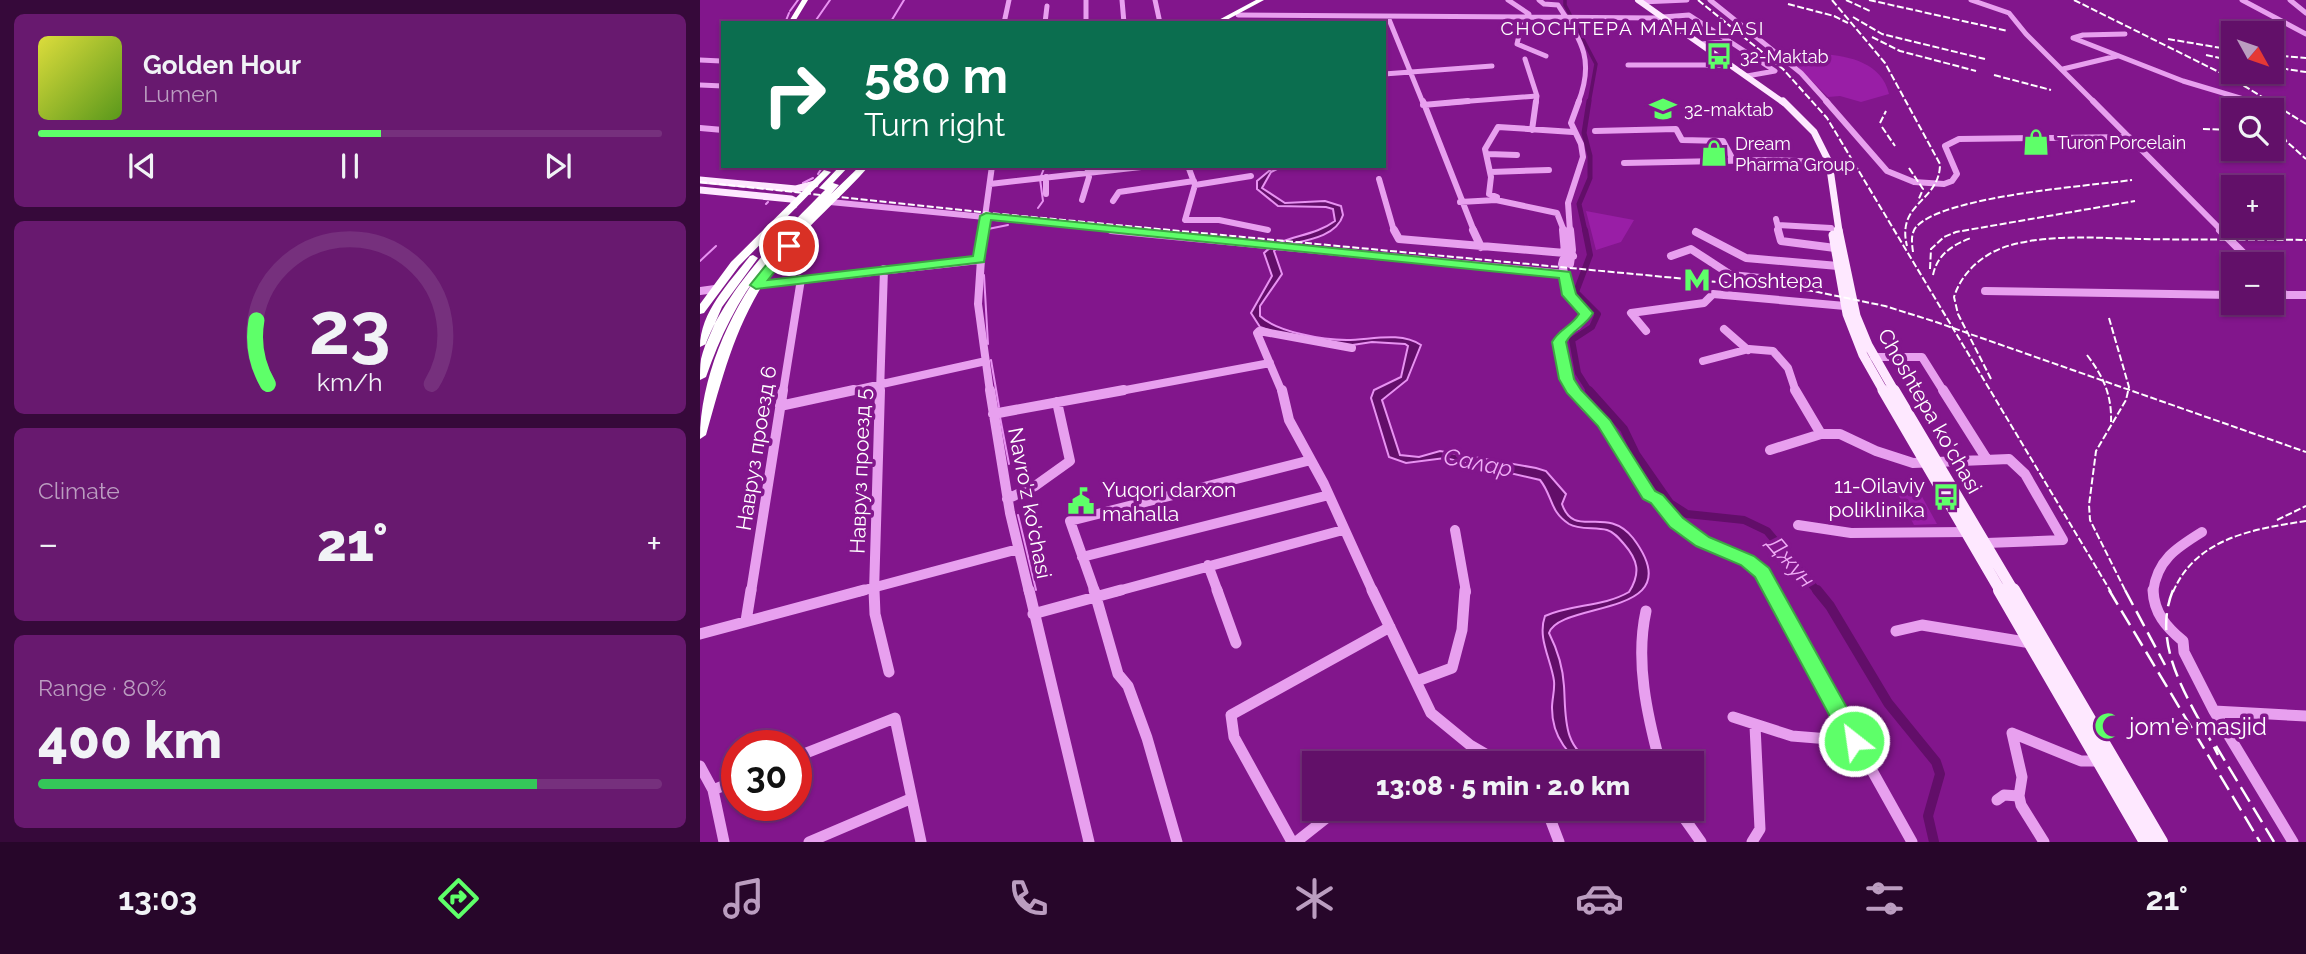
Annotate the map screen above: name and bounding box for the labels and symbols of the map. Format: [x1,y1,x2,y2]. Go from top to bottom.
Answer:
district label: CHOCHTEPA MAHALLASI [1501,17,1765,39]
north arrow [2221,21,2284,84]
bus stop icon: 32-Maktab [1704,41,1734,71]
place label: 32-Maktab [1740,46,1829,67]
school or university icon: 32-maktab [1648,94,1678,124]
place label: 32-maktab [1684,99,1773,120]
shop icon: Turon Porcelain [2021,127,2051,157]
place label: Turon Porcelain [2057,132,2186,153]
place label: Dream Pharma Group [1735,133,1855,175]
shop icon: Dream Pharma Group [1699,138,1729,168]
pin [759,216,819,276]
metro station icon: Choshtepa [1682,265,1712,295]
place label: Choshtepa [1718,268,1823,293]
street label: Choshtepa ko'chasi [1873,324,1987,498]
street label: Навруз проезд 6 [731,364,781,532]
street label: Навруз проезд 5 [845,388,875,554]
street label: Navro'z ko'chasi [1003,425,1057,581]
water label: Салар [1441,442,1515,482]
place label: 11-Oilaviy poliklinika [1828,473,1925,522]
place label: Yuqori darxon mahalla [1102,477,1236,526]
bus stop icon: 11-Oilaviy poliklinika [1931,482,1961,512]
public building icon: Yuqori darxon mahalla [1066,486,1096,516]
water label: Джун [1761,529,1821,592]
position arrow [1817,704,1891,778]
mosque icon: jom'e masjid [2093,711,2123,741]
place label: jom'e masjid [2126,712,2267,741]
speed limit sign: 30 [721,730,812,821]

